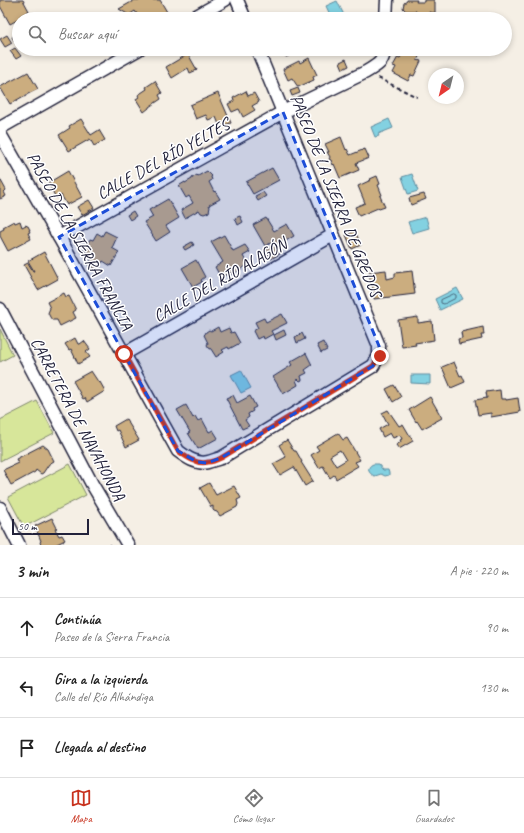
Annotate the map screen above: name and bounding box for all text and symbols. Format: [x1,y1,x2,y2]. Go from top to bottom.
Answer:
search box [12,12,512,56]
icon: search [26,23,48,45]
text: Buscar aquí [58,25,117,44]
north arrow [428,68,464,104]
street label: PASEO DE LA SIERRA DE GREDOS [286,91,387,303]
street label: CALLE DEL RÍO YELTES [93,111,236,204]
street label: PASEO DE LA SIERRA FRANCIA [22,148,138,334]
street label: CALLE DEL RÍO ALAGÓN [149,231,293,327]
street label: CARRETERA DE NAVAHONDA [26,334,130,505]
route start [115,345,133,363]
route end [371,347,389,365]
scale bar [12,517,89,536]
text: 50 m [18,519,37,533]
text: 3 min [16,561,49,582]
text: A pie · 220 m [450,563,508,579]
text: Continúa [54,610,101,629]
icon: ahead [16,617,38,639]
text: 90 m [486,620,508,636]
text: Paseo de la Sierra Francia [54,629,169,645]
text: Gira a la izquierda [54,670,147,689]
icon: left [16,677,38,699]
text: 130 m [480,680,508,696]
text: Calle del Río Alhándiga [54,689,153,705]
icon: arrive [16,737,38,759]
text: Llegada al destino [54,738,145,757]
tab: Mapa [70,787,92,825]
tab: Cómo llegar [233,787,275,825]
tab: Guardados [415,787,454,825]

